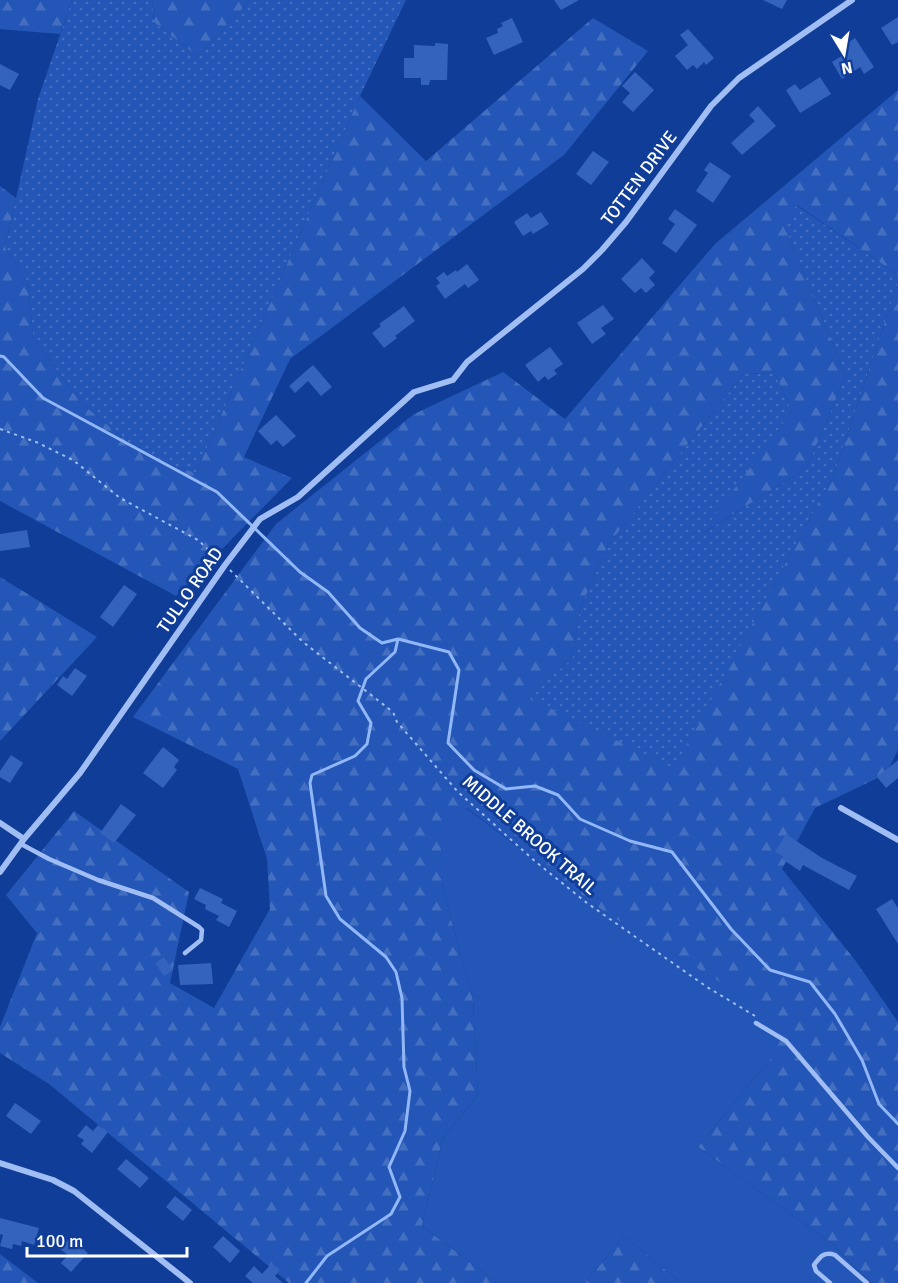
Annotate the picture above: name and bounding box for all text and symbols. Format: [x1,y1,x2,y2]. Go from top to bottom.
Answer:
north arrow [814,24,874,84]
text: N [839,57,854,79]
street label: TOTTEN DRIVE [596,126,682,230]
street label: TULLO ROAD [152,543,228,637]
street label: MIDDLE BROOK TRAIL [458,770,602,900]
scale bar [27,1220,188,1258]
text: 100 m [36,1230,83,1252]

